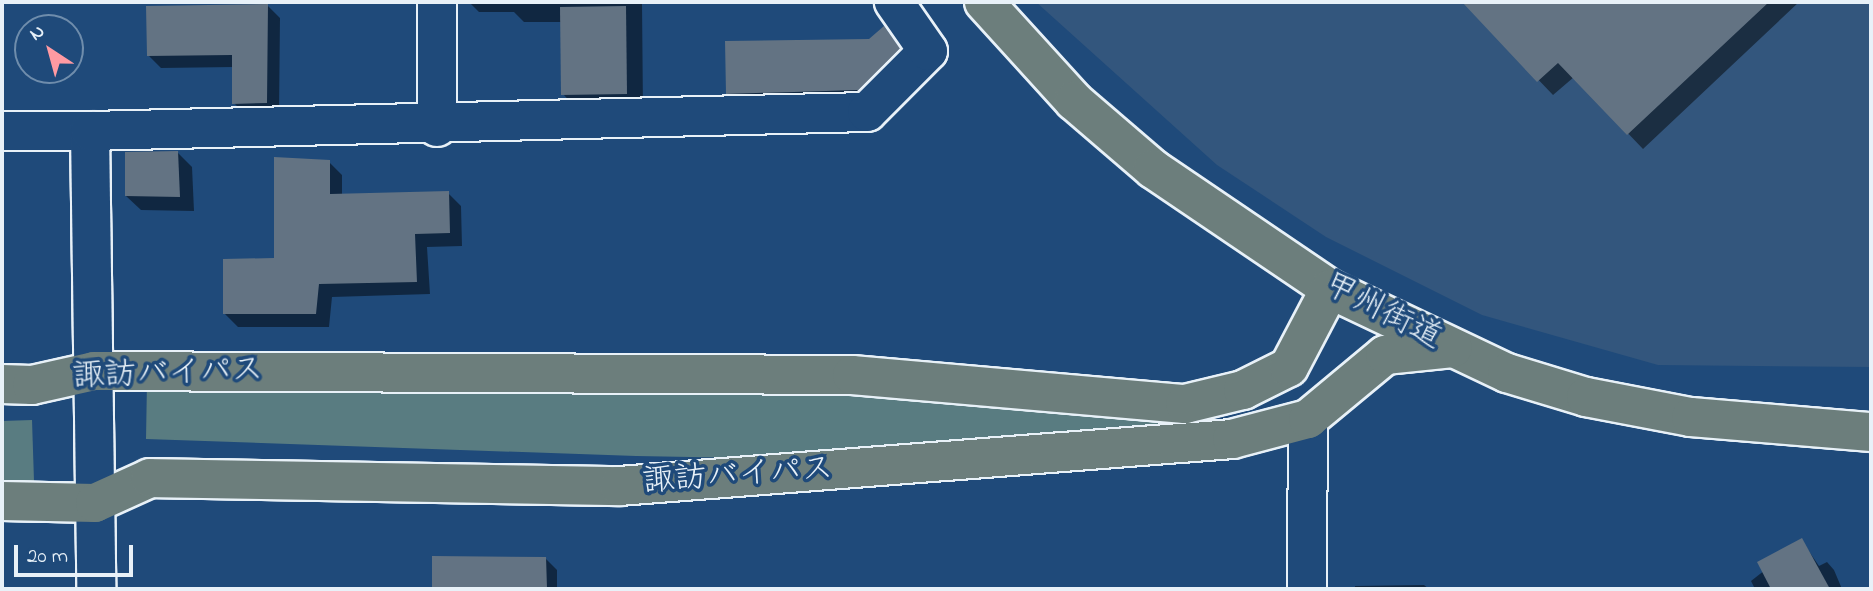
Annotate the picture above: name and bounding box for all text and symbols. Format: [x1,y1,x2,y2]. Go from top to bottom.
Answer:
north arrow [14,14,84,84]
text: N [24,19,51,48]
street label: 甲州街道 [1316,267,1448,359]
street label: 諏訪バイパス [71,352,265,398]
street label: 諏訪バイパス [641,451,835,503]
scale bar [18,532,136,576]
text: 20 m [27,542,68,572]

